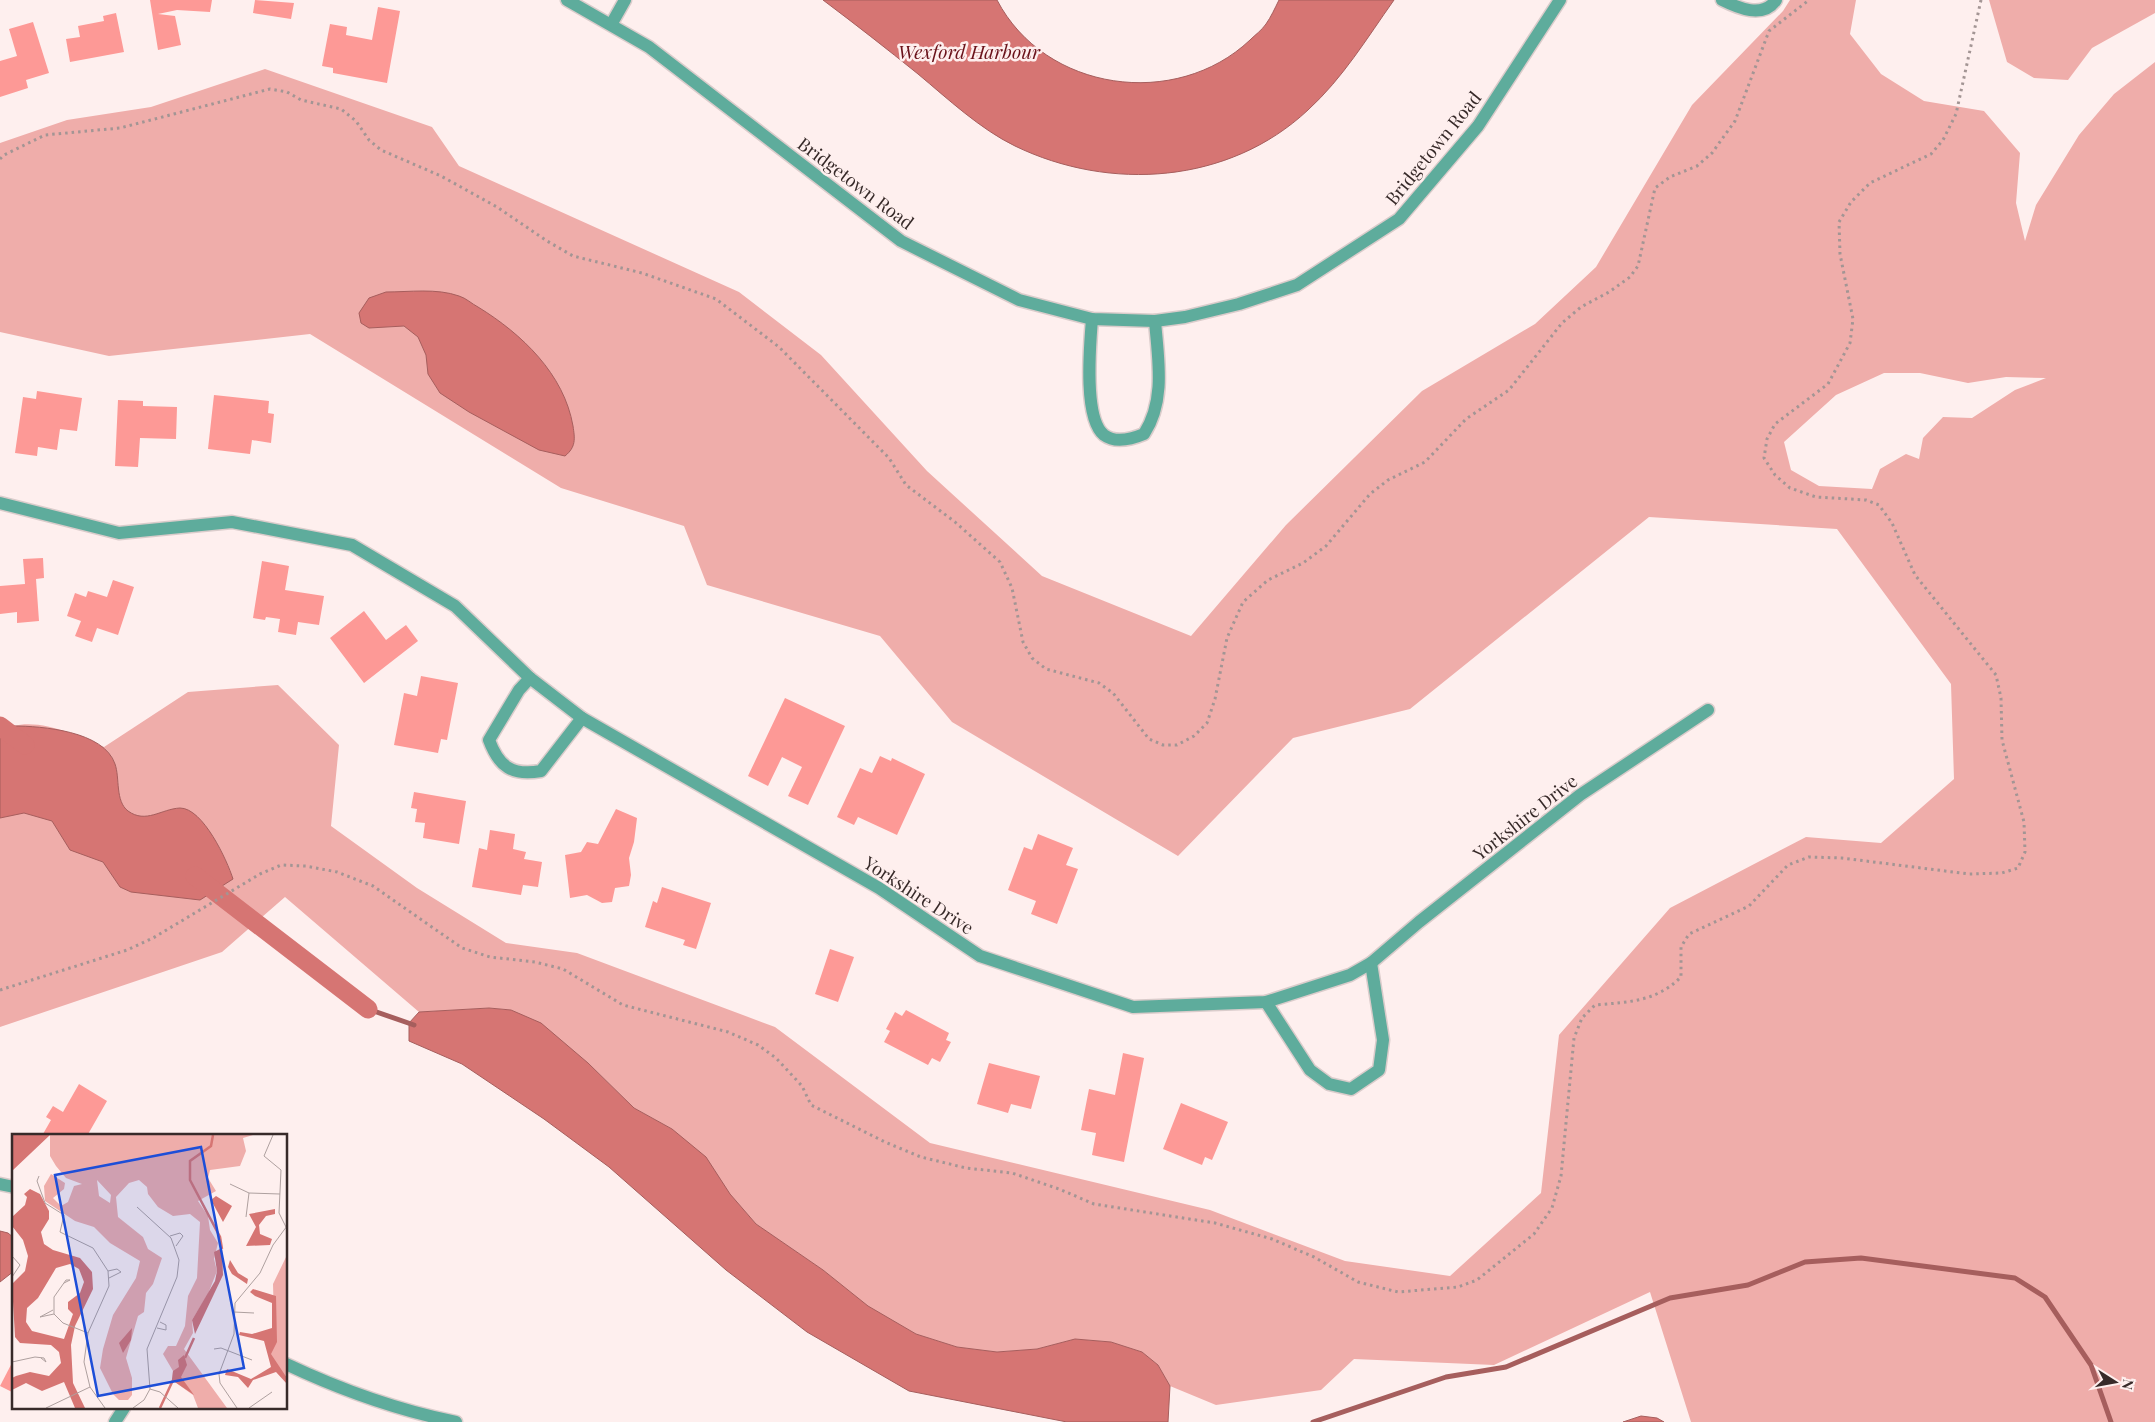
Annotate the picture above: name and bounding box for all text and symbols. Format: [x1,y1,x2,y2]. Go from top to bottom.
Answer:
water label: Wexford Harbour [898,38,1041,64]
street label: Bridgetown Road [1380,86,1487,210]
street label: Bridgetown Road [793,131,919,235]
street label: Yorkshire Drive [1467,769,1582,866]
street label: Yorkshire Drive [859,850,978,939]
inset map [12,1134,288,1410]
north arrow [2090,1357,2140,1407]
text: N [2118,1378,2139,1391]

